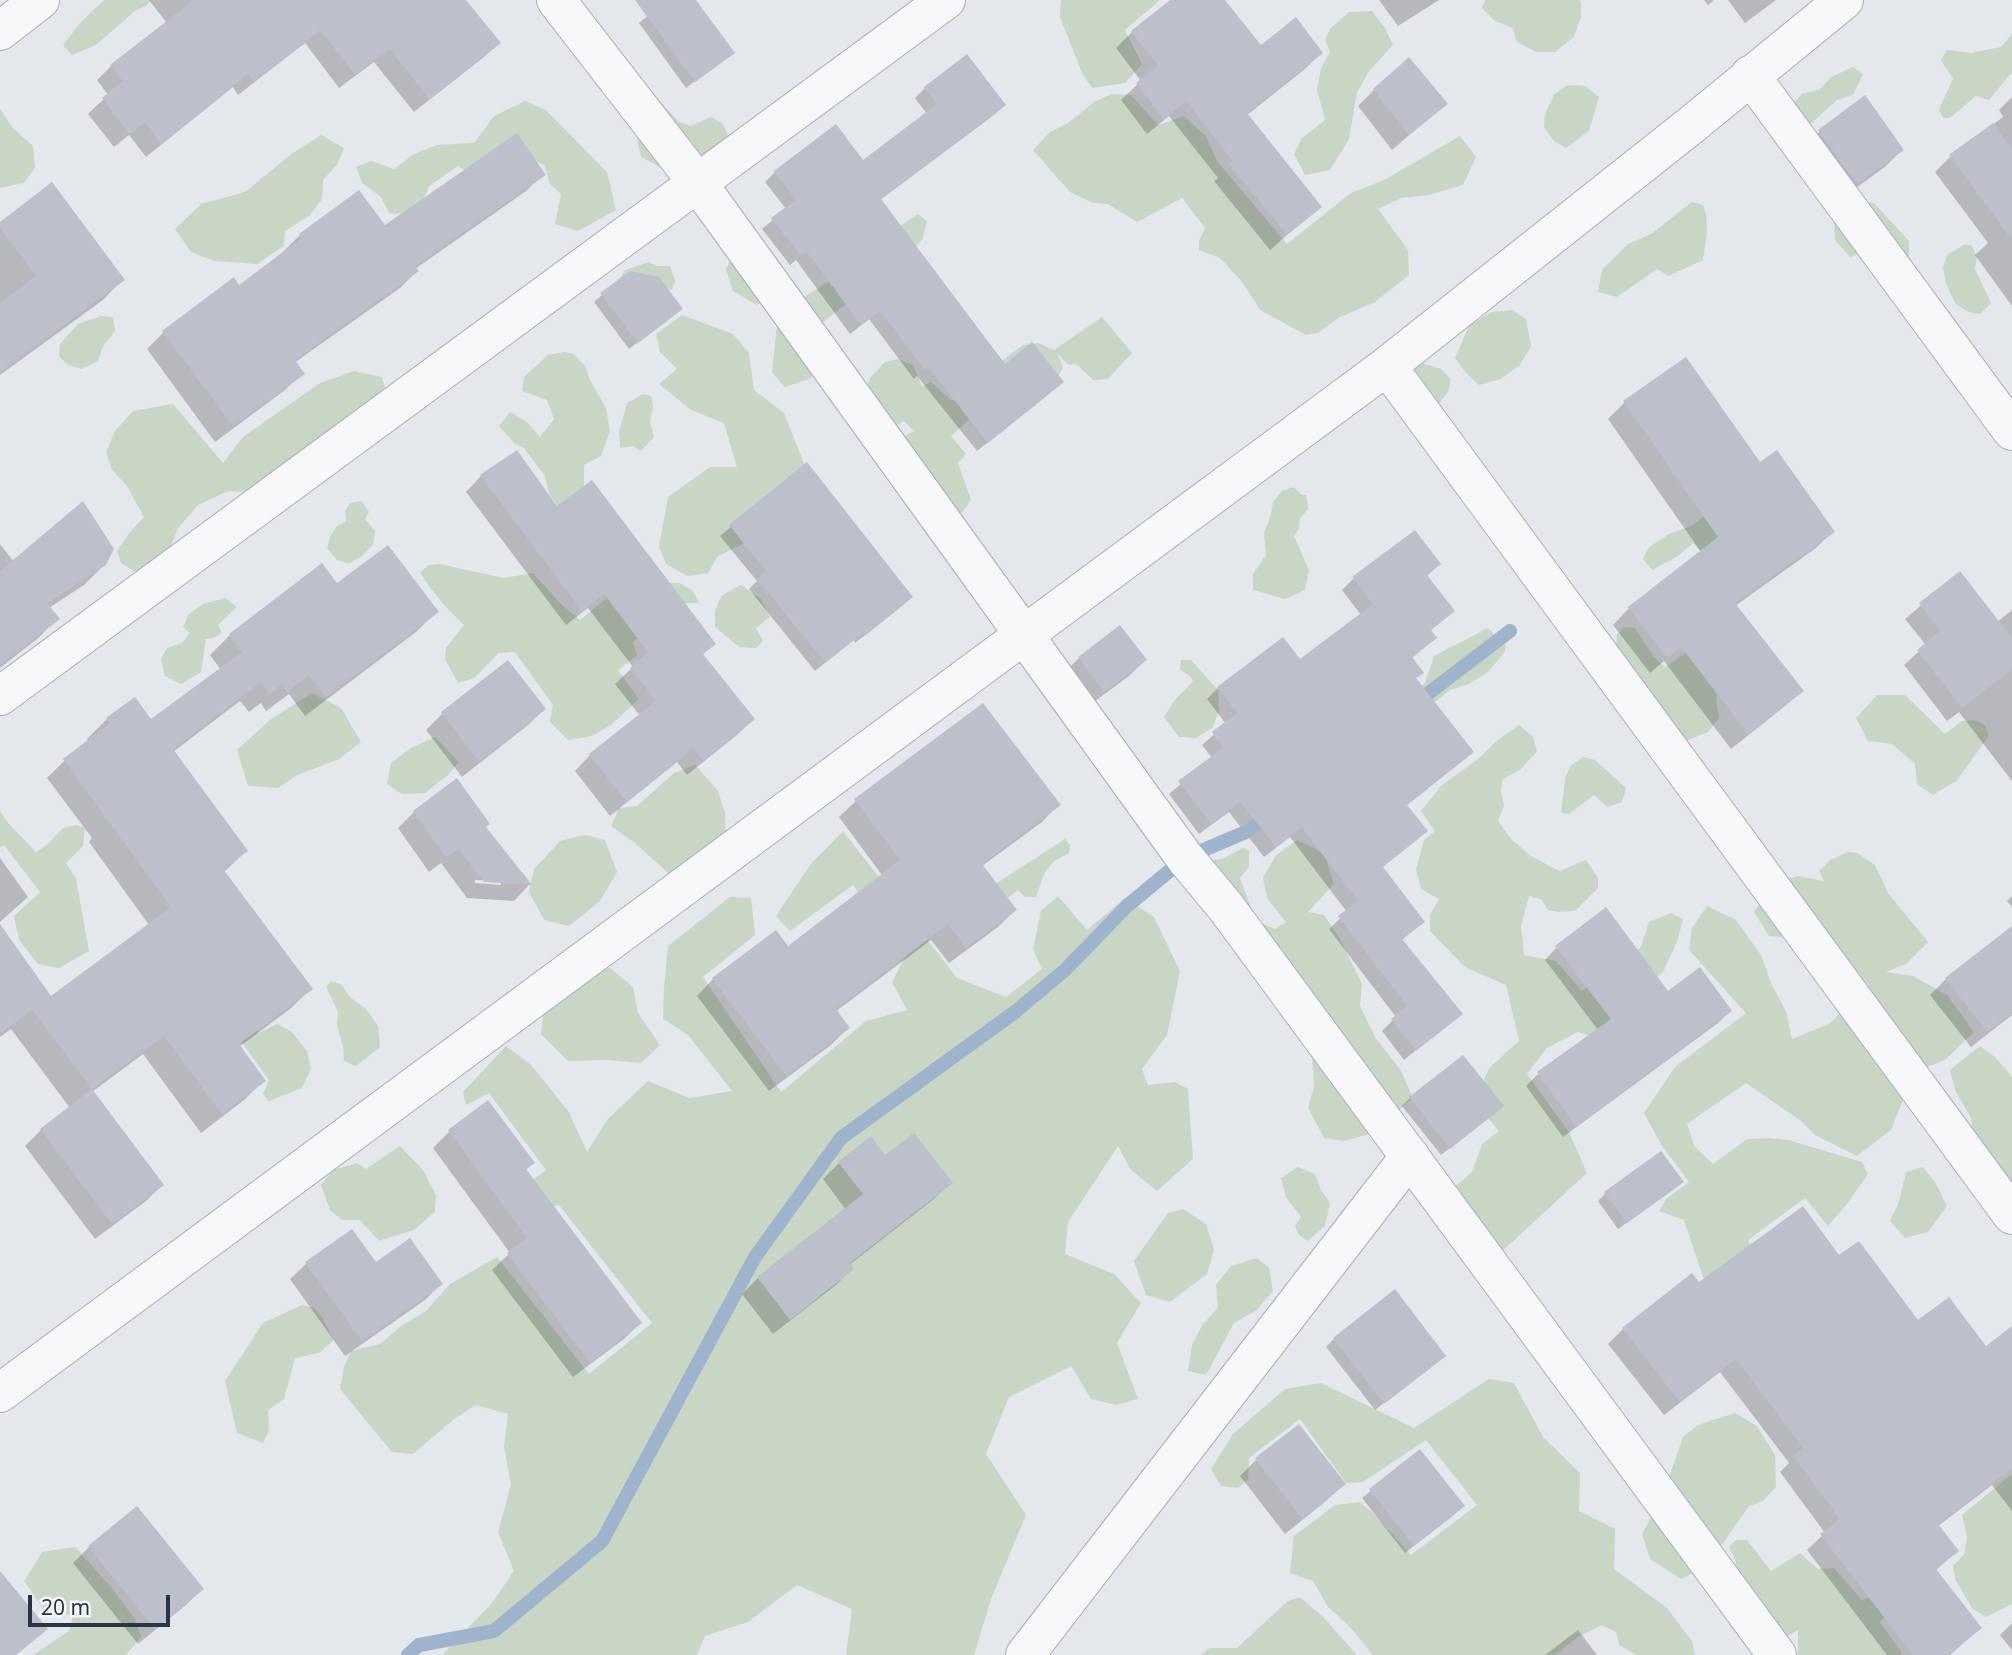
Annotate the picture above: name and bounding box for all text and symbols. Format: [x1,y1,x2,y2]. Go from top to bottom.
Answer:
scale bar [32,1582,173,1626]
text: 20 m [41,1593,90,1621]

